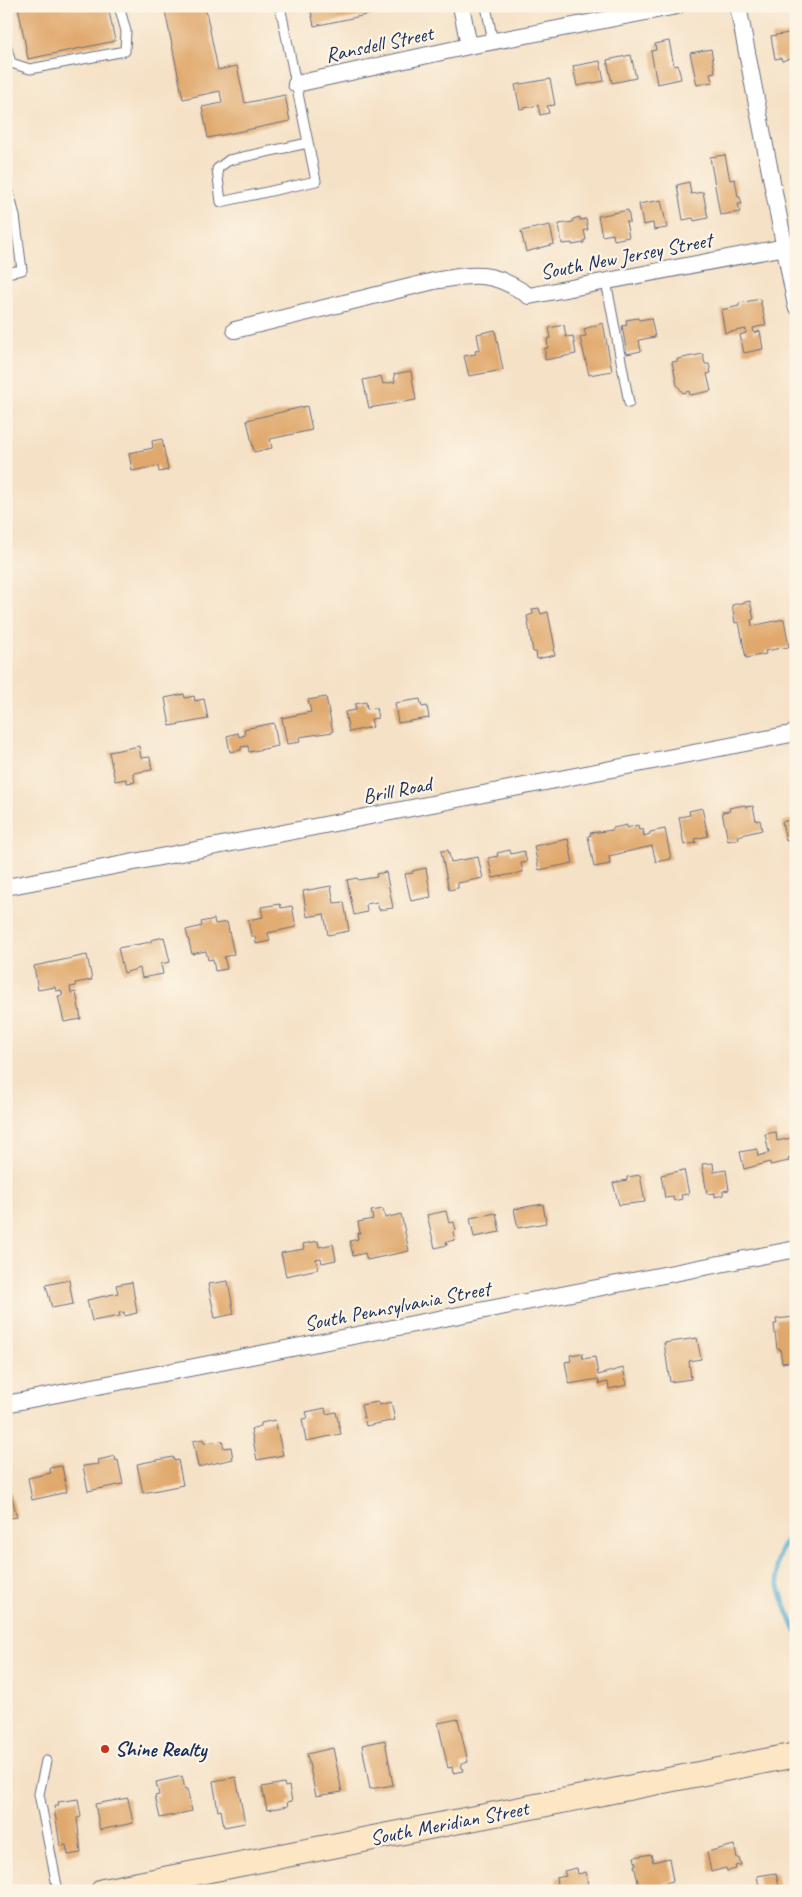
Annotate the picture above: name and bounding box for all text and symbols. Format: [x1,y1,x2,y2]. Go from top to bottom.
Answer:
street label: Ransdell Street [323,19,437,68]
street label: South New Jersey Street [538,226,717,285]
street label: Brill Road [360,770,437,809]
street label: South Pennsylvania Street [302,1275,495,1337]
place label: Shine Realty [115,1736,208,1763]
marker: Shine Realty [99,1743,111,1755]
street label: South Meridian Street [368,1795,532,1851]

